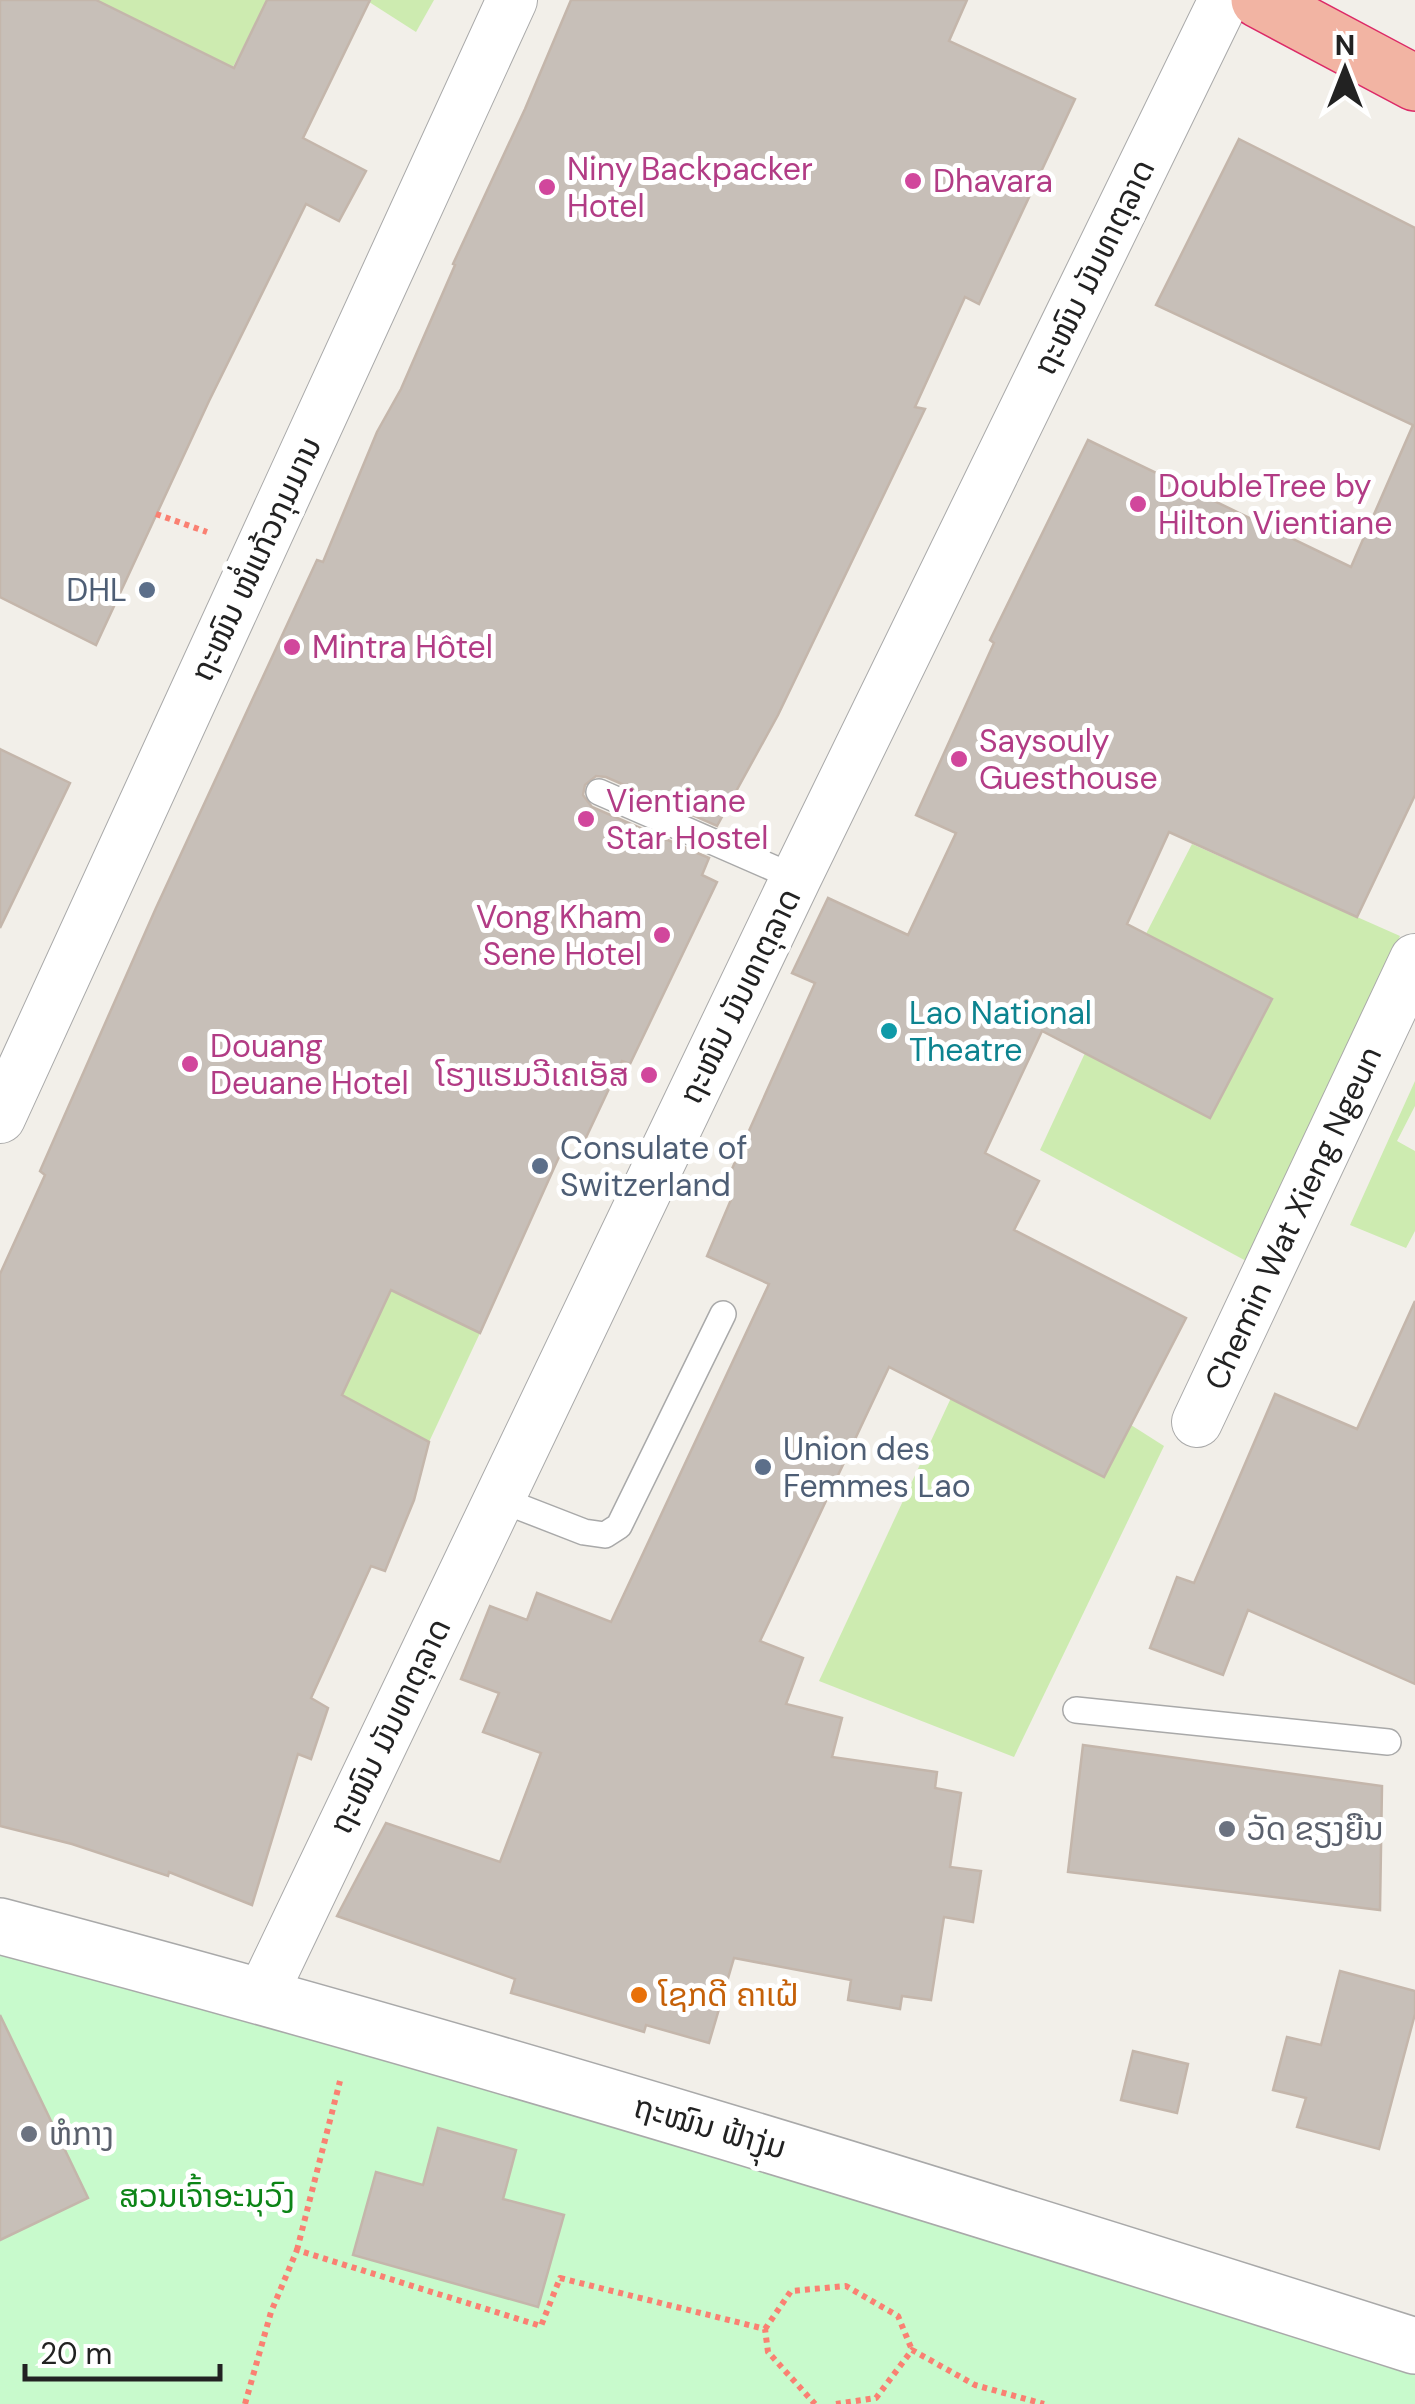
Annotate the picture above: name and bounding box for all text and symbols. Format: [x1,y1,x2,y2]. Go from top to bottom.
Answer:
north arrow [1295,20,1395,120]
text: N [1335,27,1355,64]
place label: Niny Backpacker Hotel [567,148,813,227]
street label: ຖະໜົນ ມັນທາຕຸລາດ [1024,152,1164,382]
place label: Dhavara [933,160,1053,202]
marker: Dhavara [902,170,924,192]
marker: Niny Backpacker Hotel [536,176,558,198]
street label: ຖະໜົນ ໜໍ່ແກ້ວກຸມມານ [179,429,331,688]
place label: DoubleTree by Hilton Vientiane [1158,465,1392,544]
marker: DoubleTree by Hilton Vientiane [1127,493,1149,515]
place label: DHL [66,569,127,611]
marker: DHL [136,579,158,601]
place label: Mintra Hôtel [312,626,493,668]
marker: Mintra Hôtel [281,636,303,658]
place label: Saysouly Guesthouse [979,720,1158,799]
marker: Saysouly Guesthouse [948,748,970,770]
place label: Vientiane Star Hostel [606,780,768,859]
marker: Vientiane Star Hostel [575,808,597,830]
street label: ຖະໜົນ ມັນທາຕຸລາດ [670,881,810,1111]
place label: Vong Kham Sene Hotel [476,896,642,975]
marker: Vong Kham Sene Hotel [651,924,673,946]
place label: Lao National Theatre [909,992,1092,1071]
marker: Lao National Theatre [878,1020,900,1042]
place label: Douang Deuane Hotel [210,1025,409,1104]
street label: Chemin Wat Xieng Ngeun [1195,1040,1391,1396]
marker: Douang Deuane Hotel [179,1053,201,1075]
place label: ໂຮງແຮມວີເຄເອັສ [434,1054,629,1096]
marker: ໂຮງແຮມວີເຄເອັສ [638,1064,660,1086]
place label: Consulate of Switzerland [560,1127,747,1206]
marker: Consulate of Switzerland [529,1155,551,1177]
place label: Union des Femmes Lao [783,1428,971,1507]
marker: Union des Femmes Lao [752,1456,774,1478]
street label: ຖະໜົນ ມັນທາຕຸລາດ [320,1611,460,1841]
place label: ວັດ ຂຽງຍືນ [1247,1808,1384,1850]
marker: ວັດ ຂຽງຍືນ [1216,1818,1238,1840]
place label: ໂຊກດີ ຄາເຝ້ [657,1974,798,2016]
marker: ໂຊກດີ ຄາເຝ້ [628,1984,650,2006]
street label: ຖະໝົນ ຟ້າງຸ່ມ [628,2085,791,2173]
place label: ຫໍກາງ [49,2113,114,2155]
marker: ຫໍກາງ [18,2123,40,2145]
park label: ສວນເຈົ້າອະນຸວົງ [119,2173,295,2217]
scale bar [25,2319,220,2381]
text: 20 m [40,2334,112,2373]

